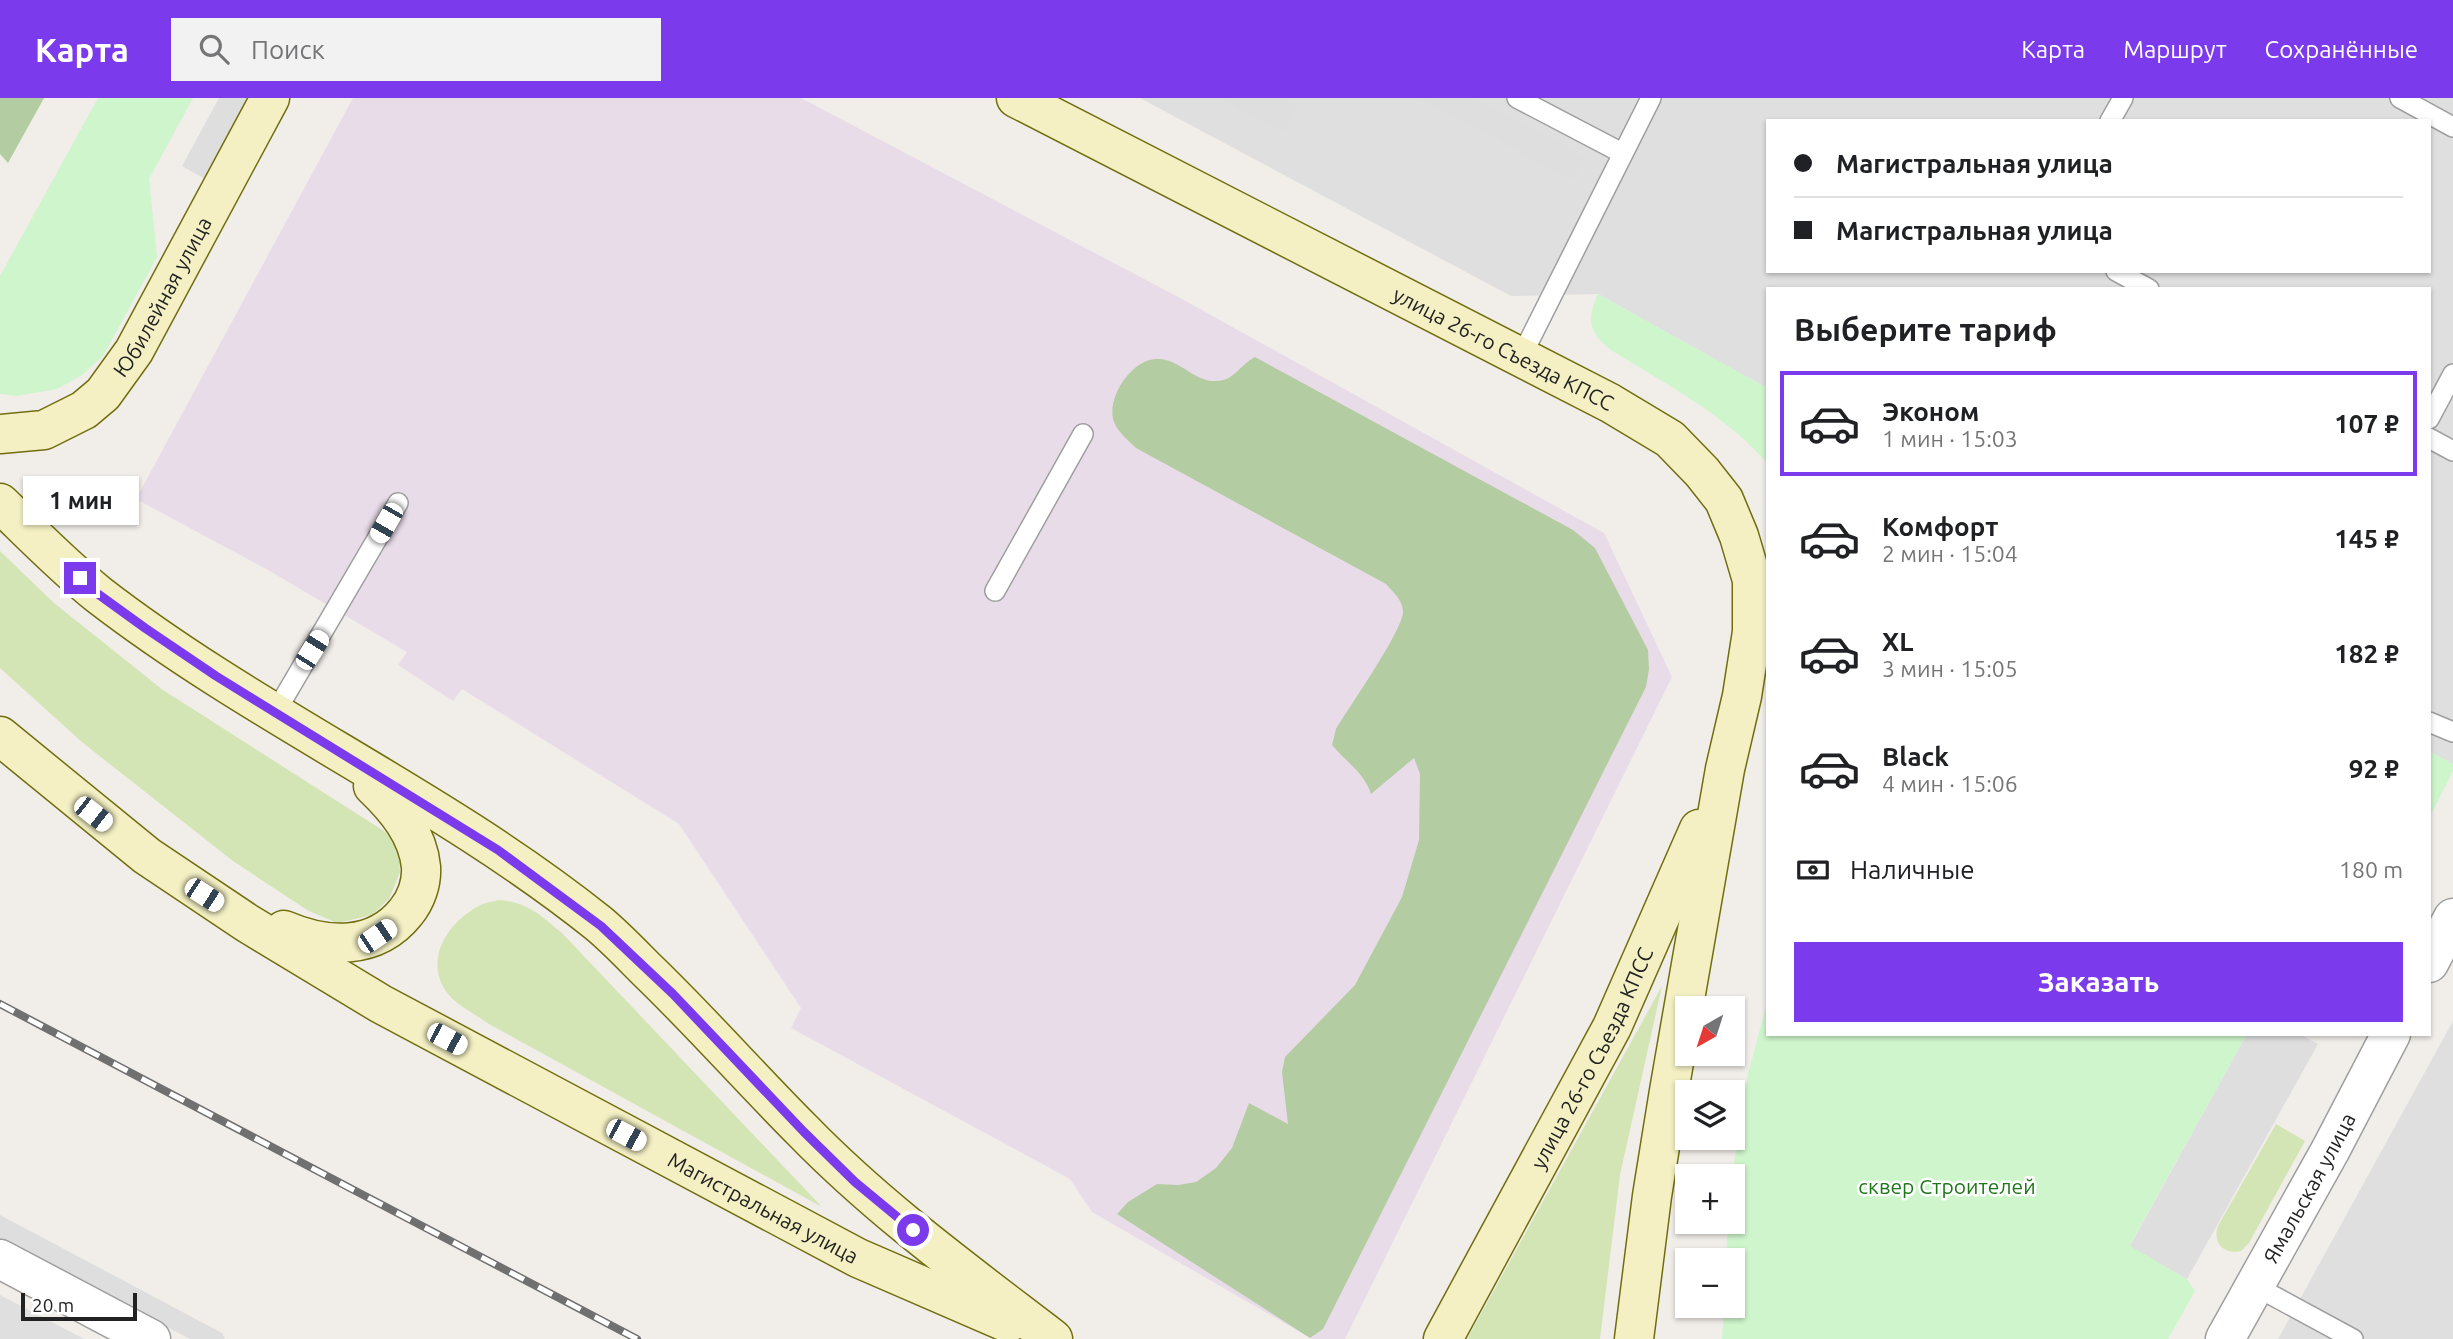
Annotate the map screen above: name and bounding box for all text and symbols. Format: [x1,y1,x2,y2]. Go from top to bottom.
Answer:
search box [171,18,661,81]
icon: search [195,30,233,68]
text: Карта [35,31,129,68]
text: Поиск [251,35,325,64]
text: Карта [2021,36,2085,63]
text: Маршрут [2123,36,2227,63]
text: Сохранённые [2265,36,2418,63]
text: Магистральная улица [1836,149,2113,178]
street label: Юбилейная улица [108,212,216,381]
text: Магистральная улица [1836,216,2113,245]
street label: улица 26-го Съезда КПСС [1389,282,1618,415]
text: Выберите тариф [1794,311,2057,347]
icon: car [1798,392,1861,455]
text: Эконом [1882,397,1979,426]
text: 107 ₽ [2334,409,2399,438]
text: 1 мин · 15:03 [1882,426,2018,451]
callout: 1 мин [22,476,138,526]
text: 1 мин [49,488,113,513]
car [367,500,406,546]
icon: car [1798,507,1861,570]
text: Комфорт [1882,512,1998,541]
text: 145 ₽ [2334,524,2399,553]
text: 2 мин · 15:04 [1882,541,2018,566]
route end [64,562,96,594]
icon: car [1798,622,1861,685]
car [292,627,333,673]
text: XL [1882,627,1913,656]
text: 182 ₽ [2334,639,2399,668]
text: 3 мин · 15:05 [1882,656,2018,681]
icon: car [1798,737,1861,800]
text: Black [1882,742,1949,771]
text: 92 ₽ [2349,754,2399,783]
text: 4 мин · 15:06 [1882,771,2018,796]
car [70,793,117,835]
icon: cash [1794,851,1832,889]
text: Наличные [1850,855,1975,884]
text: 180 m [2339,857,2403,882]
car [181,875,228,915]
car [354,916,401,956]
button: Заказать [1794,942,2403,1022]
street label: улица 26-го Съезда КПСС [1526,944,1657,1173]
north arrow [1675,996,1745,1066]
map controls [1675,996,1745,1318]
car [424,1020,471,1058]
button: layers [1675,1080,1745,1150]
street label: Ямальская улица [2258,1109,2360,1267]
car [603,1116,650,1154]
street label: Магистральная улица [664,1147,863,1268]
button: + [1675,1164,1745,1234]
park label: cквер Cтроителей [1858,1174,2036,1198]
route start [897,1214,929,1246]
button: − [1675,1248,1745,1318]
scale bar [21,1290,136,1322]
text: 20 m [32,1294,74,1316]

